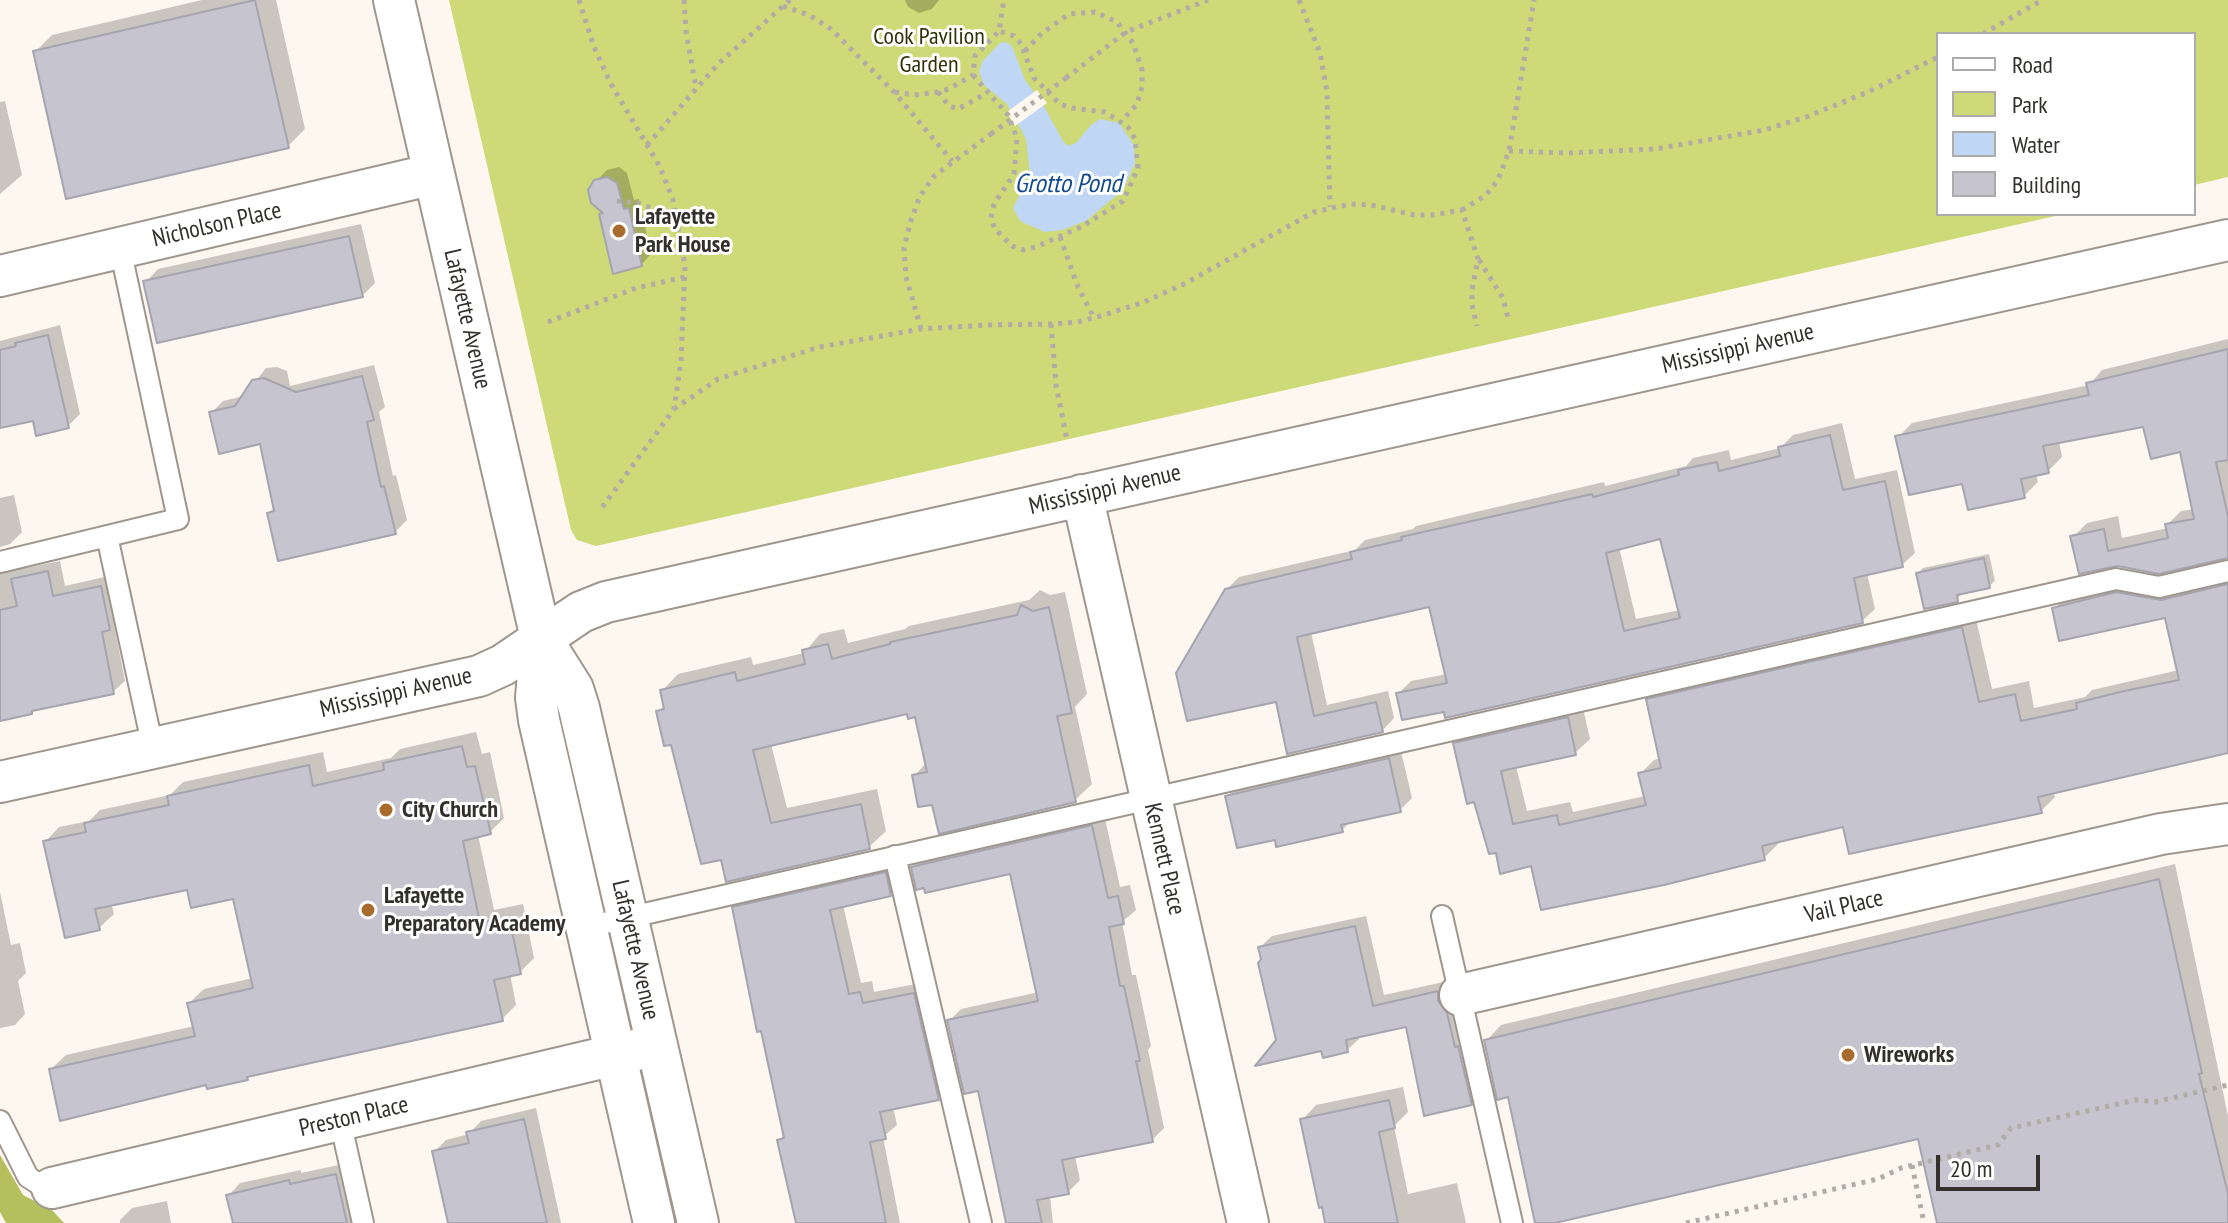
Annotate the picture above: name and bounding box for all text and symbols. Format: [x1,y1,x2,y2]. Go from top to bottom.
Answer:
park label: Cook Pavilion Garden [873,23,985,79]
legend [1936,32,2196,216]
text: Road [2012,49,2053,80]
text: Park [2012,89,2048,120]
text: Water [2012,129,2060,160]
water label: Grotto Pond [1015,169,1121,201]
text: Building [2012,169,2081,200]
street label: Nicholson Place [150,196,284,254]
place label: Lafayette Park House [635,203,730,259]
marker: Lafayette Park House [610,222,628,240]
street label: Lafayette Avenue [437,246,497,392]
street label: Mississippi Avenue [1659,318,1817,380]
street label: Mississippi Avenue [1026,459,1184,521]
street label: Mississippi Avenue [317,662,475,724]
place label: City Church [402,796,498,824]
street label: Kennett Place [1137,800,1191,918]
marker: City Church [377,801,395,819]
street label: Lafayette Avenue [605,877,665,1023]
place label: Lafayette Preparatory Academy [384,882,565,938]
street label: Vail Place [1802,884,1886,930]
marker: Lafayette Preparatory Academy [359,901,377,919]
place label: Wireworks [1864,1041,1954,1069]
marker: Wireworks [1839,1046,1857,1064]
street label: Preston Place [297,1090,411,1144]
scale bar [1940,1139,2044,1189]
text: 20 m [1950,1153,1992,1184]

